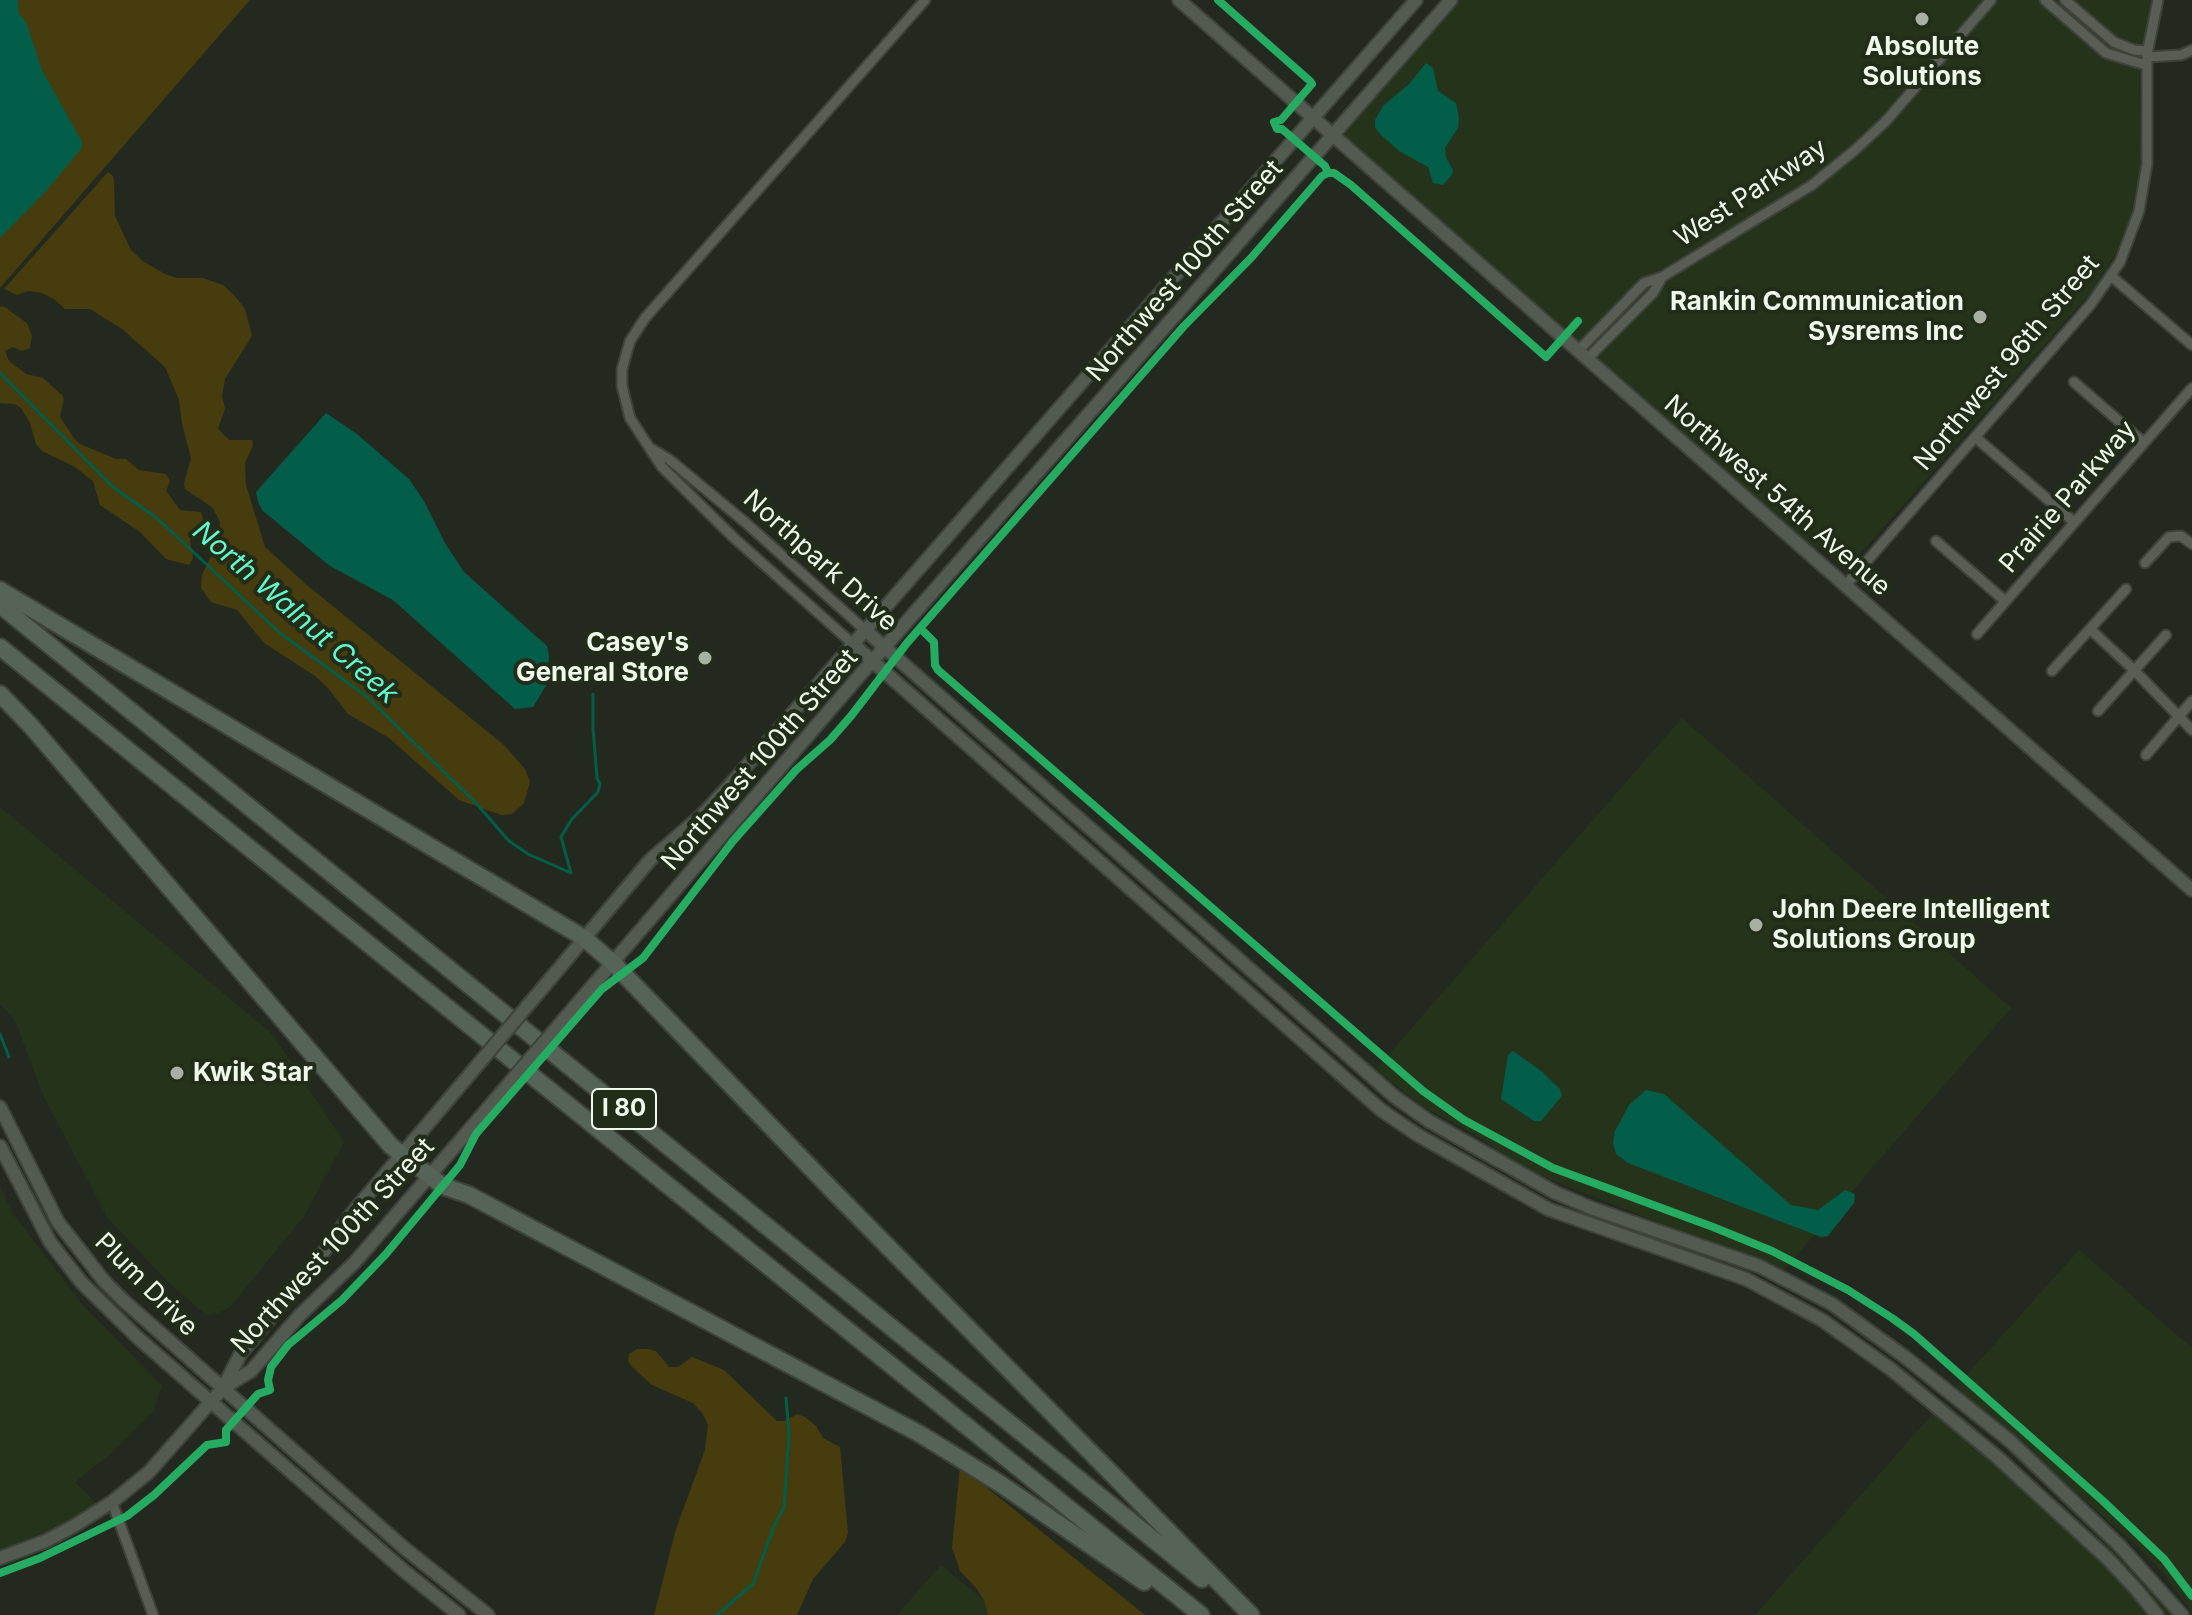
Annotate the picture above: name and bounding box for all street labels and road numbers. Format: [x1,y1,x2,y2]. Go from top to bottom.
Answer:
street label: West Parkway [1669,132,1833,254]
street label: Northwest 100th Street [1080,154,1290,388]
street label: Northwest 96th Street [1908,249,2106,477]
street label: Northwest 54th Avenue [1657,389,1897,603]
street label: Prairie Parkway [1993,414,2143,580]
street label: Northpark Drive [737,484,903,638]
street label: Northwest 100th Street [655,643,865,877]
road number: I 80 [592,1089,656,1129]
street label: Northwest 100th Street [225,1132,441,1360]
street label: Plum Drive [88,1227,204,1343]

